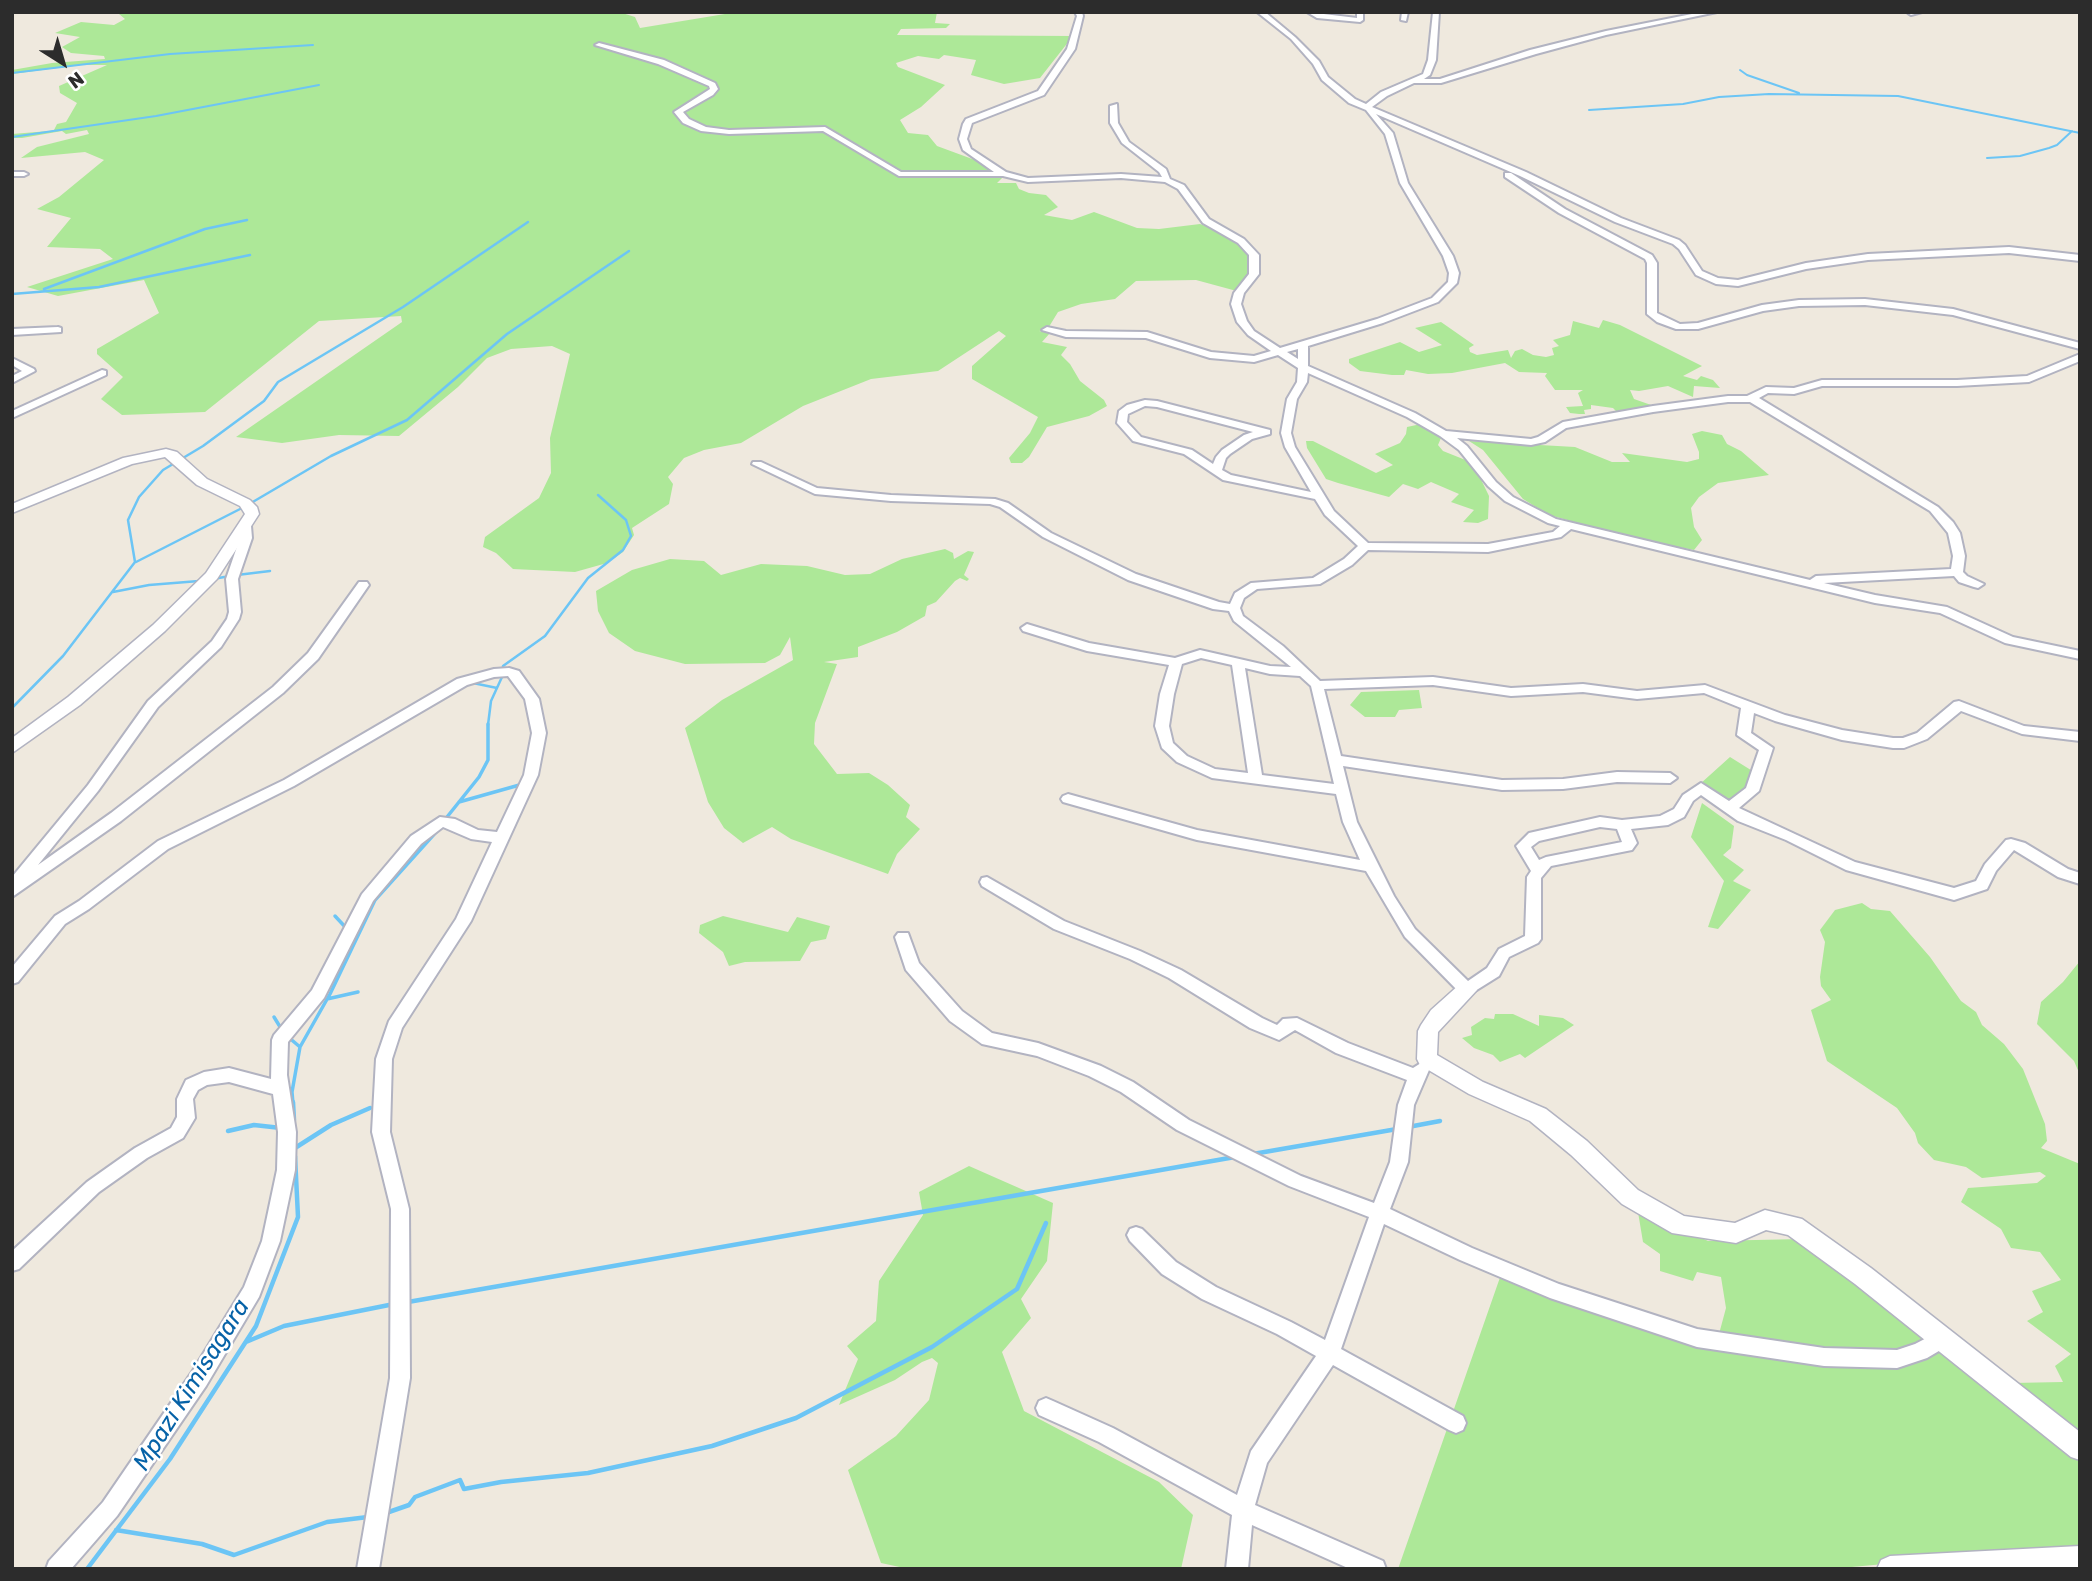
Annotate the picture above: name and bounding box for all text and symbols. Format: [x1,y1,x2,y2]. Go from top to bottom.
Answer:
north arrow [28,28,98,98]
text: N [64,67,88,93]
water label: Mpazi Kimisagara [128,1294,256,1476]

